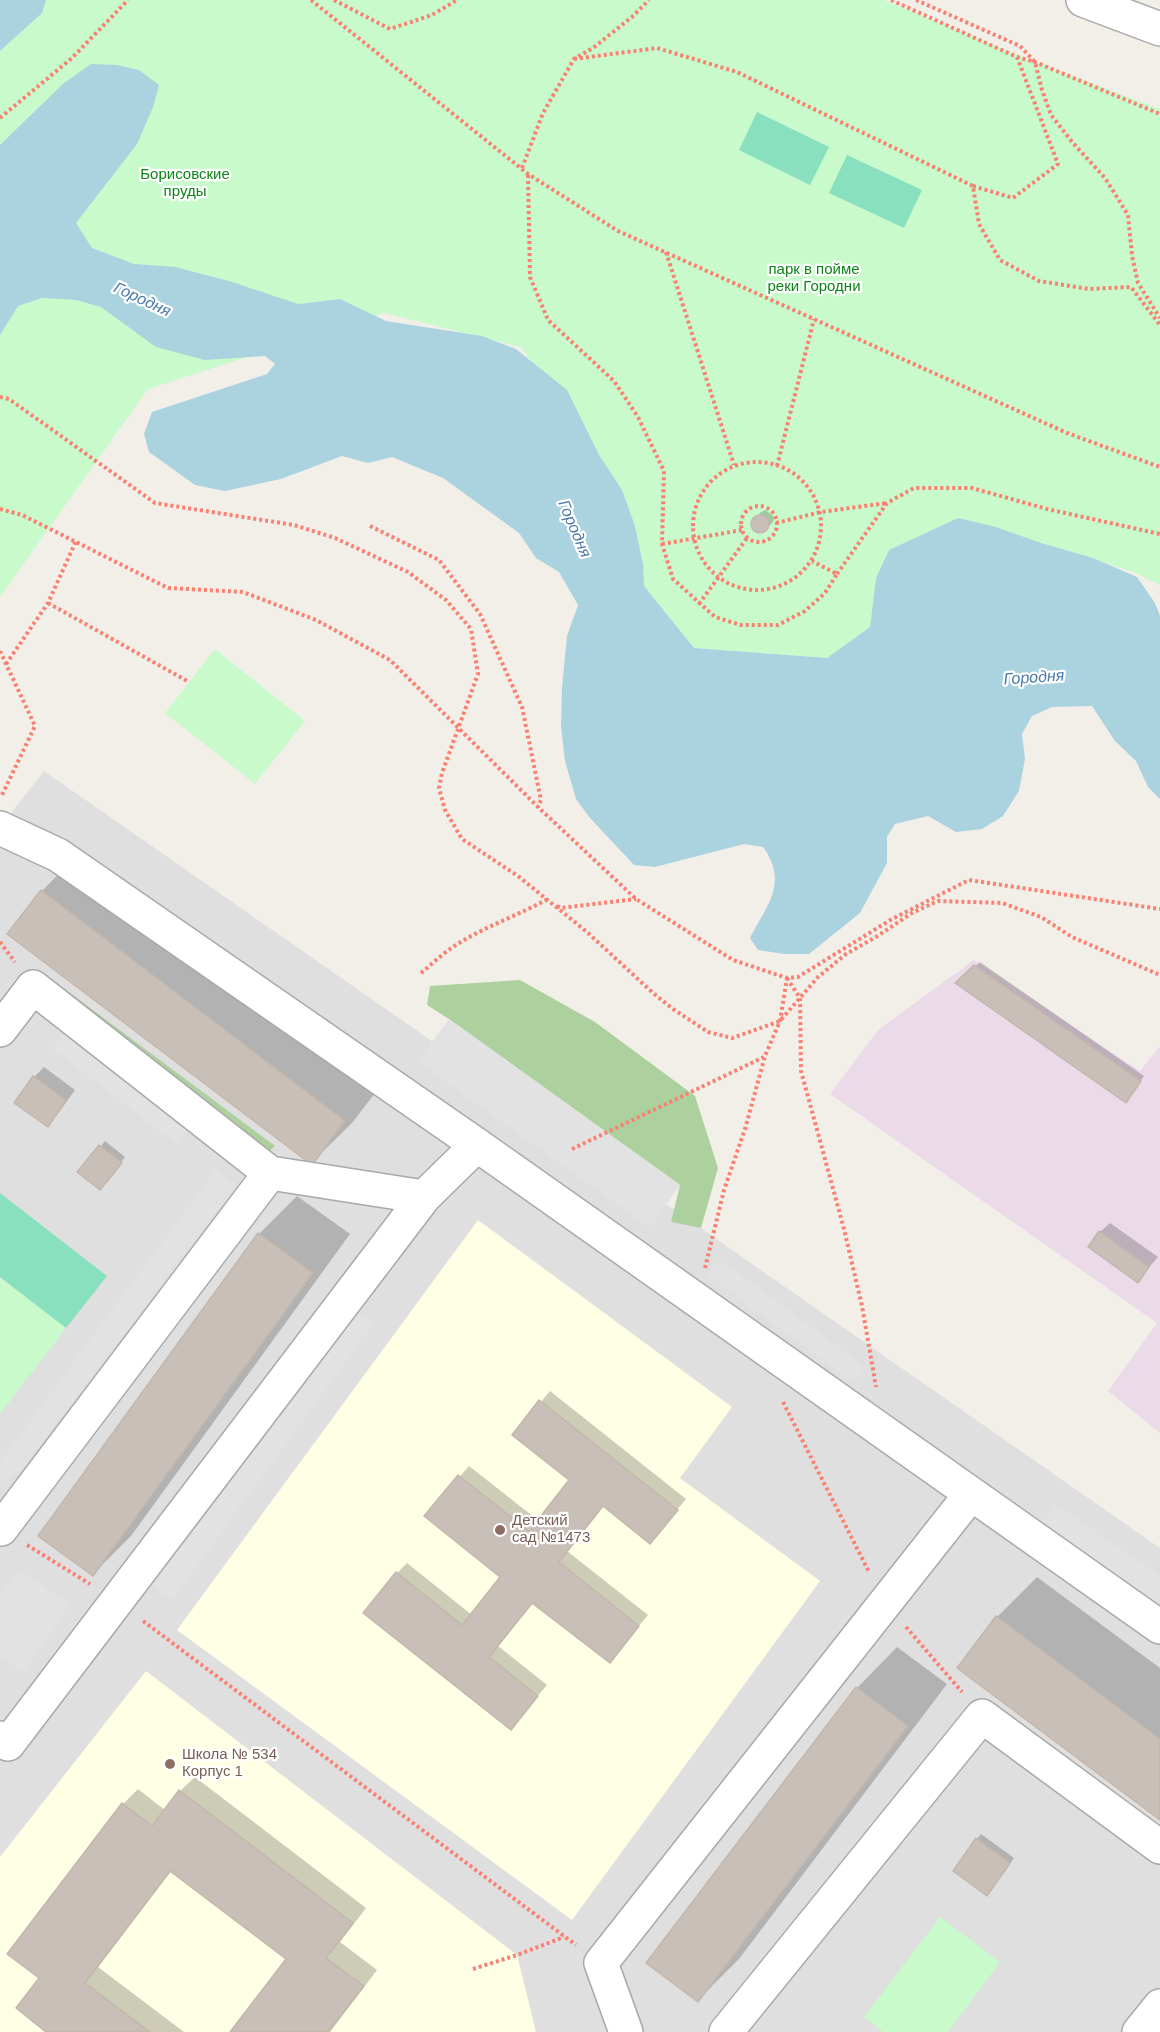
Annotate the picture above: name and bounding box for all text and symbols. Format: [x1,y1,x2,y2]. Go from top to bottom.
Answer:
park label: Борисовские пруды [140,166,230,201]
park label: парк в пойме реки Городни [767,261,861,296]
water label: Городня [110,278,174,322]
water label: Городня [553,497,595,561]
water label: Городня [1003,666,1065,690]
place label: Детский сад №1473 [512,1512,590,1547]
marker: Детский сад №1473 [493,1523,507,1537]
place label: Школа № 534 Корпус 1 [182,1746,277,1781]
marker: Школа № 534 Корпус 1 [163,1757,177,1771]

